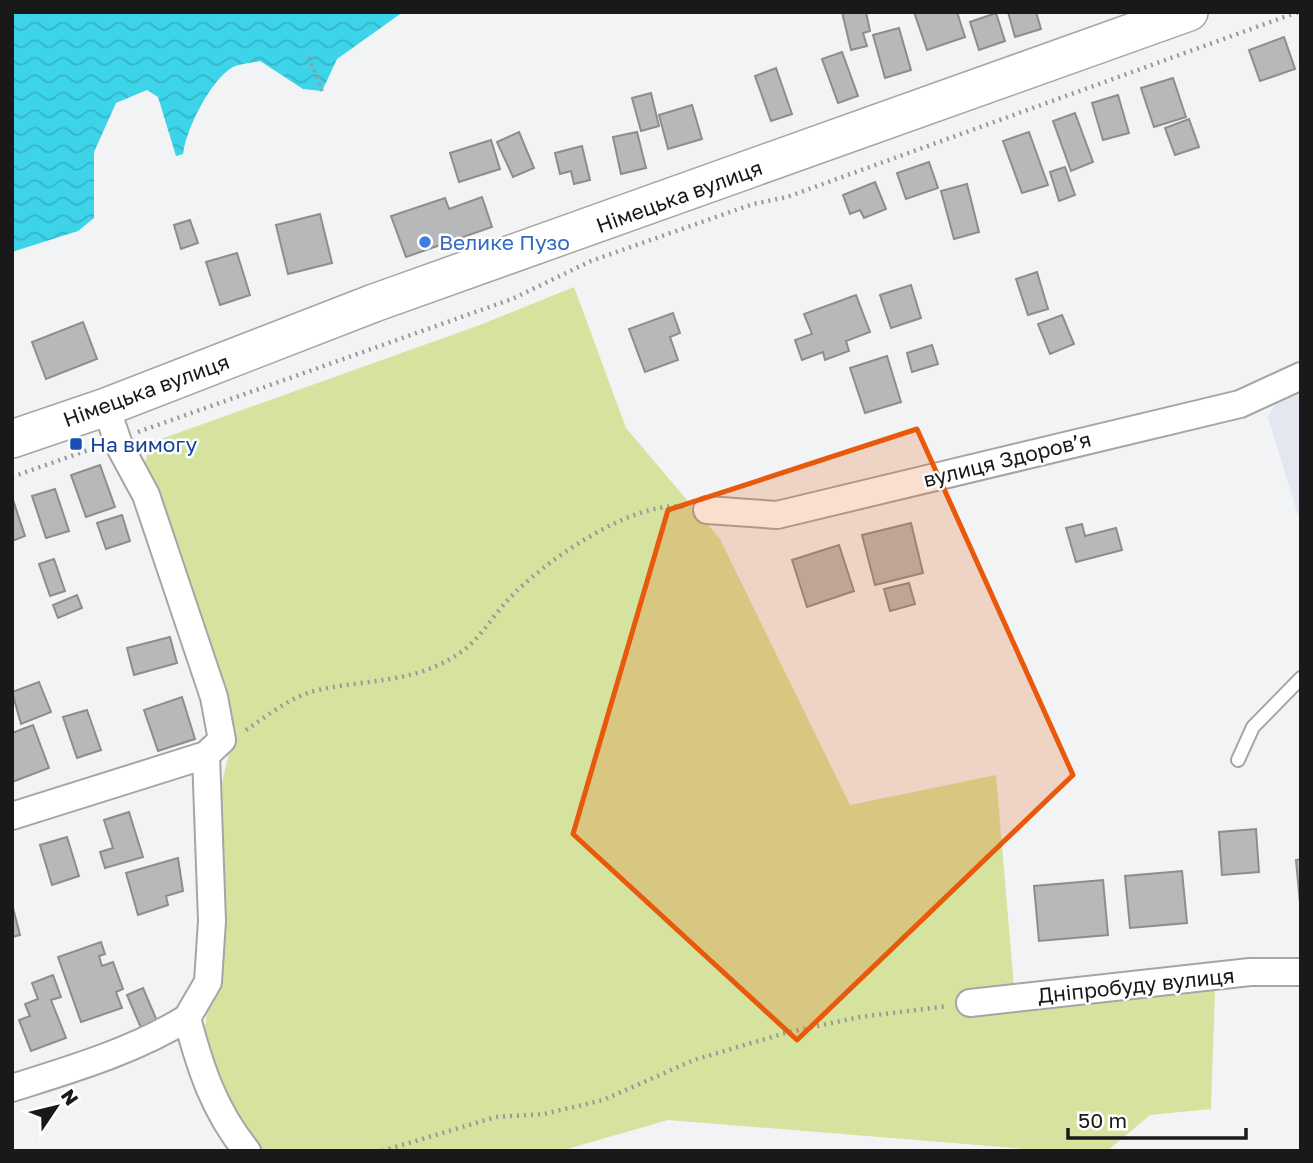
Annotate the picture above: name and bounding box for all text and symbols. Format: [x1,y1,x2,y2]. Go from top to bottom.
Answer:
street label: Німецька вулиця [592,154,766,238]
place label: Велике Пузо [439,229,570,255]
marker: Велике Пузо [417,234,433,250]
street label: Німецька вулиця [59,348,233,432]
street label: вулиця Здоровʼя [920,426,1094,492]
place label: На вимогу [90,431,198,457]
marker: На вимогу [68,436,84,452]
street label: Дніпробуду вулиця [1036,962,1236,1008]
north arrow [21,1072,91,1142]
text: N [57,1084,84,1109]
scale bar [1068,1096,1246,1140]
text: 50 m [1078,1107,1127,1133]

